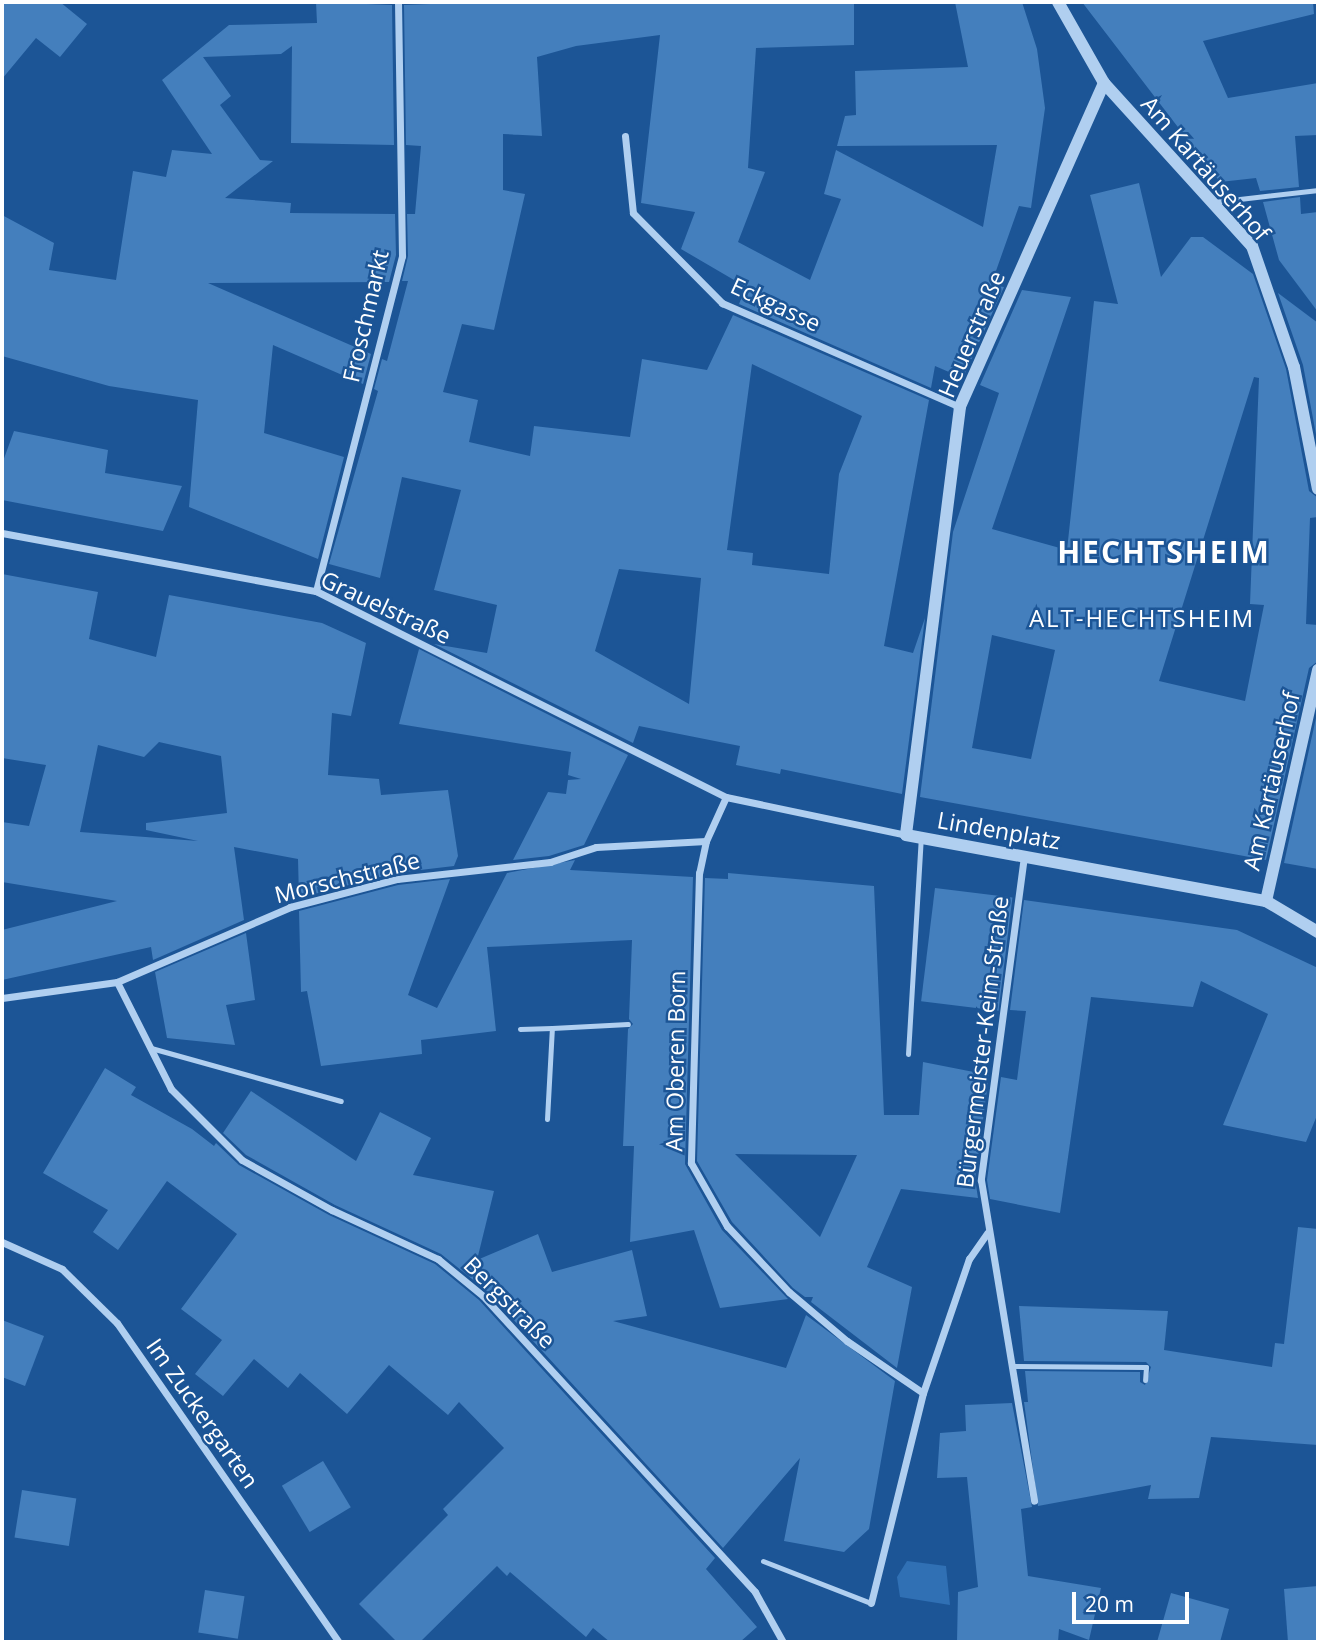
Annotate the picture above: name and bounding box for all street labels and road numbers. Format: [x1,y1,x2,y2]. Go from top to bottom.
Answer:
street label: Am Kartäuserhof [1136,90,1276,246]
street label: Froschmarkt [336,247,394,385]
street label: Heuerstraße [932,267,1010,401]
street label: Eckgasse [727,271,825,337]
street label: Grauelstraße [317,565,455,649]
street label: Am Kartäuserhof [1237,689,1305,873]
street label: Lindenplatz [935,806,1063,854]
street label: Morschstraße [272,846,422,908]
street label: Bürgermeister-Keim-Straße [950,895,1014,1189]
street label: Am Oberen Born [660,970,690,1152]
street label: Bergstraße [458,1250,562,1354]
street label: Im Zuckergarten [141,1333,265,1493]

